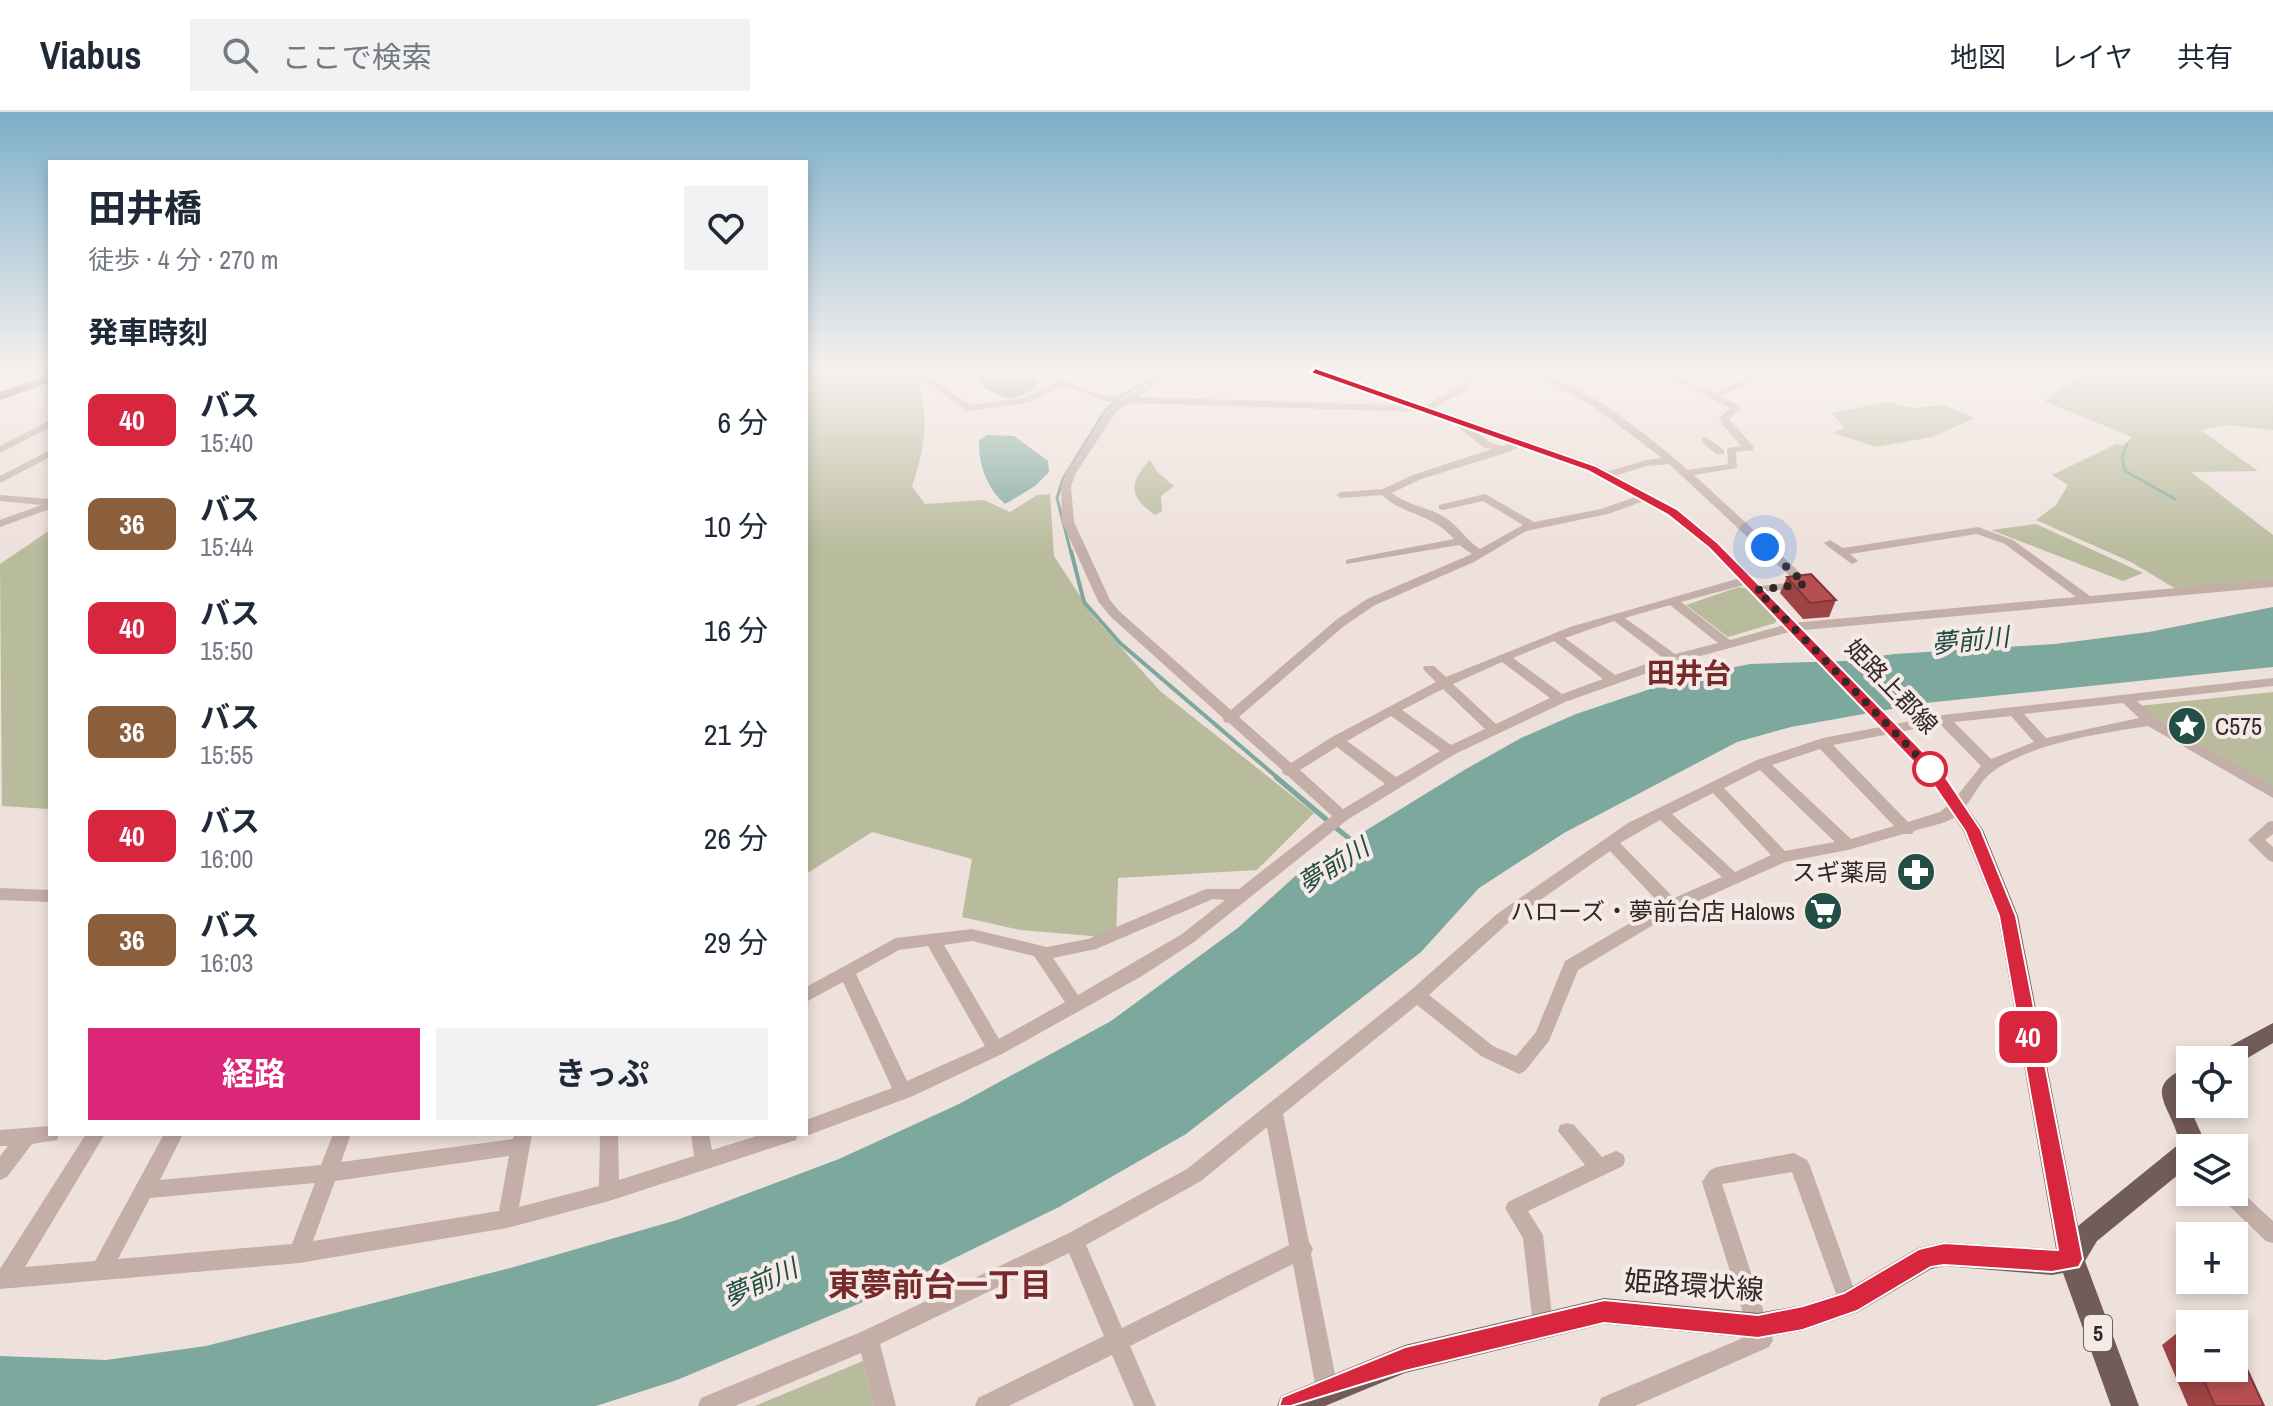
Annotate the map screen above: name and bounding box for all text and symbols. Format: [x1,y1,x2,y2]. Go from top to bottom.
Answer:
search box [190,19,750,91]
text: Viabus [40,30,142,81]
icon: search [218,33,262,77]
text: ここで検索 [282,37,432,77]
text: 地図 [1950,38,2006,76]
text: レイヤ [2050,38,2133,76]
text: 共有 [2177,38,2233,76]
text: 田井橋 [88,183,202,234]
button: heart [684,186,768,270]
text: 徒歩 · 4 分 · 270 m [88,242,279,277]
text: 発車時刻 [88,312,208,352]
text: バス [200,385,260,425]
text: 40 [119,401,145,439]
text: 6 分 [717,402,768,442]
text: 15:40 [200,425,253,460]
text: バス [200,489,260,529]
text: 36 [119,505,145,543]
text: 10 分 [704,506,768,546]
your location [1745,527,1785,567]
text: 15:44 [200,529,253,564]
text: バス [200,593,260,633]
text: 40 [119,609,145,647]
text: 16 分 [704,610,768,650]
water label: 夢前川 [1929,618,2014,661]
street label: 姫路上郡線 [1839,632,1945,740]
text: 15:50 [200,633,253,668]
district label: 田井台 [1647,654,1731,692]
text: バス [200,697,260,737]
place icon: C575 [2166,705,2208,747]
place label: C575 [2215,710,2262,742]
text: 36 [119,713,145,751]
text: 21 分 [704,714,768,754]
text: 15:55 [200,737,253,772]
unlabelled marker [1913,752,1947,786]
text: バス [200,801,260,841]
text: 40 [119,817,145,855]
text: 26 分 [704,818,768,858]
water label: 夢前川 [1291,828,1378,901]
text: 16:00 [200,841,253,876]
pharmacy icon: スギ薬局 [1895,851,1937,893]
place label: スギ薬局 [1792,856,1888,888]
supermarket icon: ハローズ・夢前台店 Halows [1802,890,1844,932]
place label: ハローズ・夢前台店 Halows [1510,895,1795,927]
text: バス [200,905,260,945]
text: 36 [119,921,145,959]
text: 29 分 [704,922,768,962]
text: 16:03 [200,945,253,980]
line badge: 40 [1992,1011,2064,1063]
text: 40 [2015,1018,2041,1056]
button: 経路 [88,1028,420,1120]
button: きっぷ [436,1028,768,1120]
map controls [2176,1046,2248,1382]
button: locate [2176,1046,2248,1118]
button: layers [2176,1134,2248,1206]
button: + [2176,1222,2248,1294]
water label: 夢前川 [717,1249,805,1314]
street label: 姫路環状線 [1623,1261,1765,1309]
district label: 東夢前台一丁目 [828,1263,1052,1306]
button: − [2176,1310,2248,1382]
road number: 5 [2084,1315,2112,1351]

